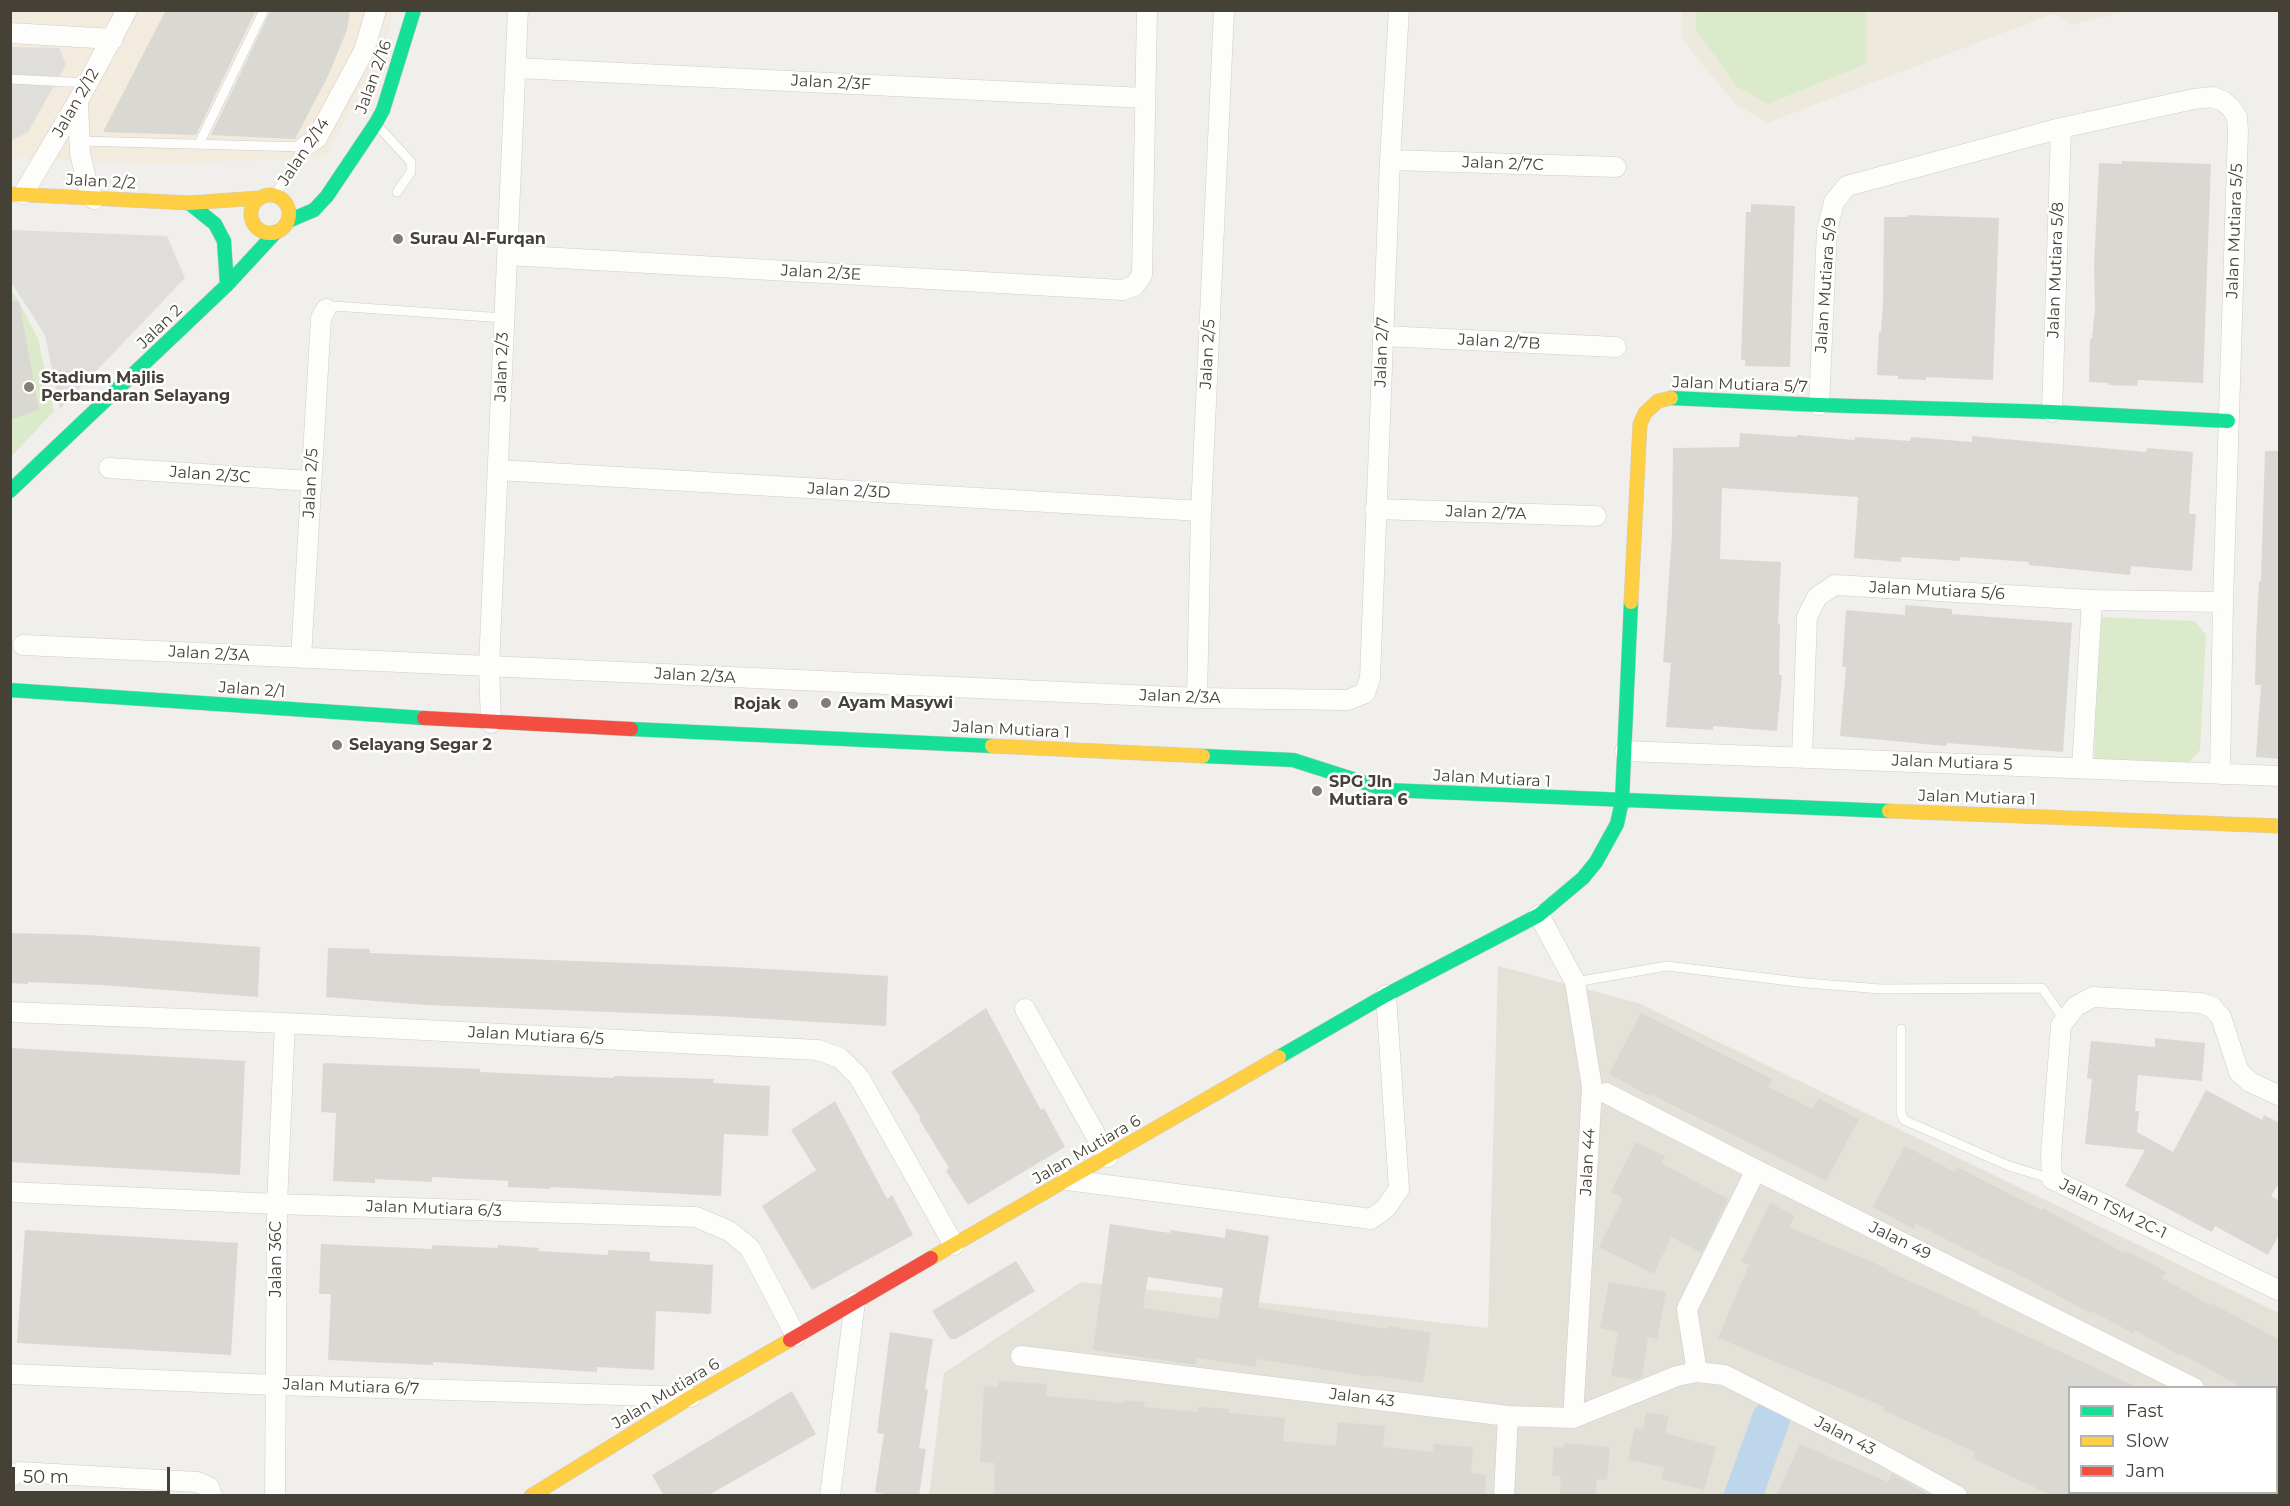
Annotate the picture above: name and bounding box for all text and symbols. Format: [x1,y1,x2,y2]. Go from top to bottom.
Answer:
street label: Jalan 2/16 [352,38,396,116]
street label: Jalan 2/12 [49,65,103,141]
street label: Jalan 2/3F [791,71,871,95]
street label: Jalan 2/14 [274,114,334,190]
street label: Jalan 2/7C [1462,153,1544,175]
street label: Jalan Mutiara 5/5 [2223,163,2247,299]
street label: Jalan 2/2 [66,171,136,193]
street label: Jalan Mutiara 5/8 [2044,202,2068,338]
street label: Jalan Mutiara 5/9 [1812,216,1840,354]
place label: Surau Al-Furqan [410,229,546,249]
marker: Surau Al-Furqan [391,232,405,246]
street label: Jalan 2/3E [780,261,862,285]
street label: Jalan 2 [133,301,187,353]
street label: Jalan 2/7 [1371,316,1393,388]
street label: Jalan 2/5 [1197,319,1219,389]
street label: Jalan 2/7B [1457,330,1541,354]
street label: Jalan 2/3 [491,332,513,402]
place label: Stadium Majlis Perbandaran Selayang [41,368,230,406]
street label: Jalan Mutiara 5/7 [1672,373,1808,397]
marker: Stadium Majlis Perbandaran Selayang [22,380,36,394]
street label: Jalan 2/5 [300,448,322,518]
street label: Jalan 2/3C [169,463,251,487]
street label: Jalan 2/3D [807,479,891,503]
street label: Jalan 2/7A [1445,502,1527,524]
street label: Jalan Mutiara 5/6 [1869,578,2005,604]
street label: Jalan 2/3A [168,642,250,666]
street label: Jalan 2/3A [654,664,736,688]
street label: Jalan 2/1 [218,678,286,702]
street label: Jalan 2/3A [1139,686,1221,708]
place label: Ayam Masywi [838,693,953,713]
place label: Rojak [734,694,781,714]
marker: Ayam Masywi [819,696,833,710]
marker: Rojak [786,697,800,711]
street label: Jalan Mutiara 1 [952,717,1070,743]
place label: Selayang Segar 2 [349,735,492,755]
marker: Selayang Segar 2 [330,738,344,752]
street label: Jalan Mutiara 5 [1891,751,2013,775]
street label: Jalan Mutiara 1 [1433,766,1551,792]
place label: SPG Jln Mutiara 6 [1329,772,1408,810]
marker: SPG Jln Mutiara 6 [1310,784,1324,798]
street label: Jalan Mutiara 1 [1918,786,2036,810]
street label: Jalan Mutiara 6/5 [467,1023,605,1049]
street label: Jalan Mutiara 6 [1030,1111,1144,1189]
street label: Jalan 44 [1577,1128,1599,1196]
street label: Jalan TSM 2C-1 [2056,1175,2170,1243]
street label: Jalan Mutiara 6/3 [366,1197,502,1221]
street label: Jalan 49 [1866,1218,1934,1264]
street label: Jalan 36C [266,1221,286,1297]
street label: Jalan Mutiara 6 [609,1354,723,1434]
street label: Jalan Mutiara 6/7 [282,1375,420,1399]
street label: Jalan 43 [1328,1384,1396,1412]
legend [2068,1386,2278,1494]
text: Fast [2126,1400,2164,1422]
street label: Jalan 43 [1811,1413,1879,1459]
text: Slow [2126,1430,2169,1452]
scale bar [15,1455,172,1493]
text: Jam [2126,1460,2165,1482]
text: 50 m [23,1466,69,1488]

